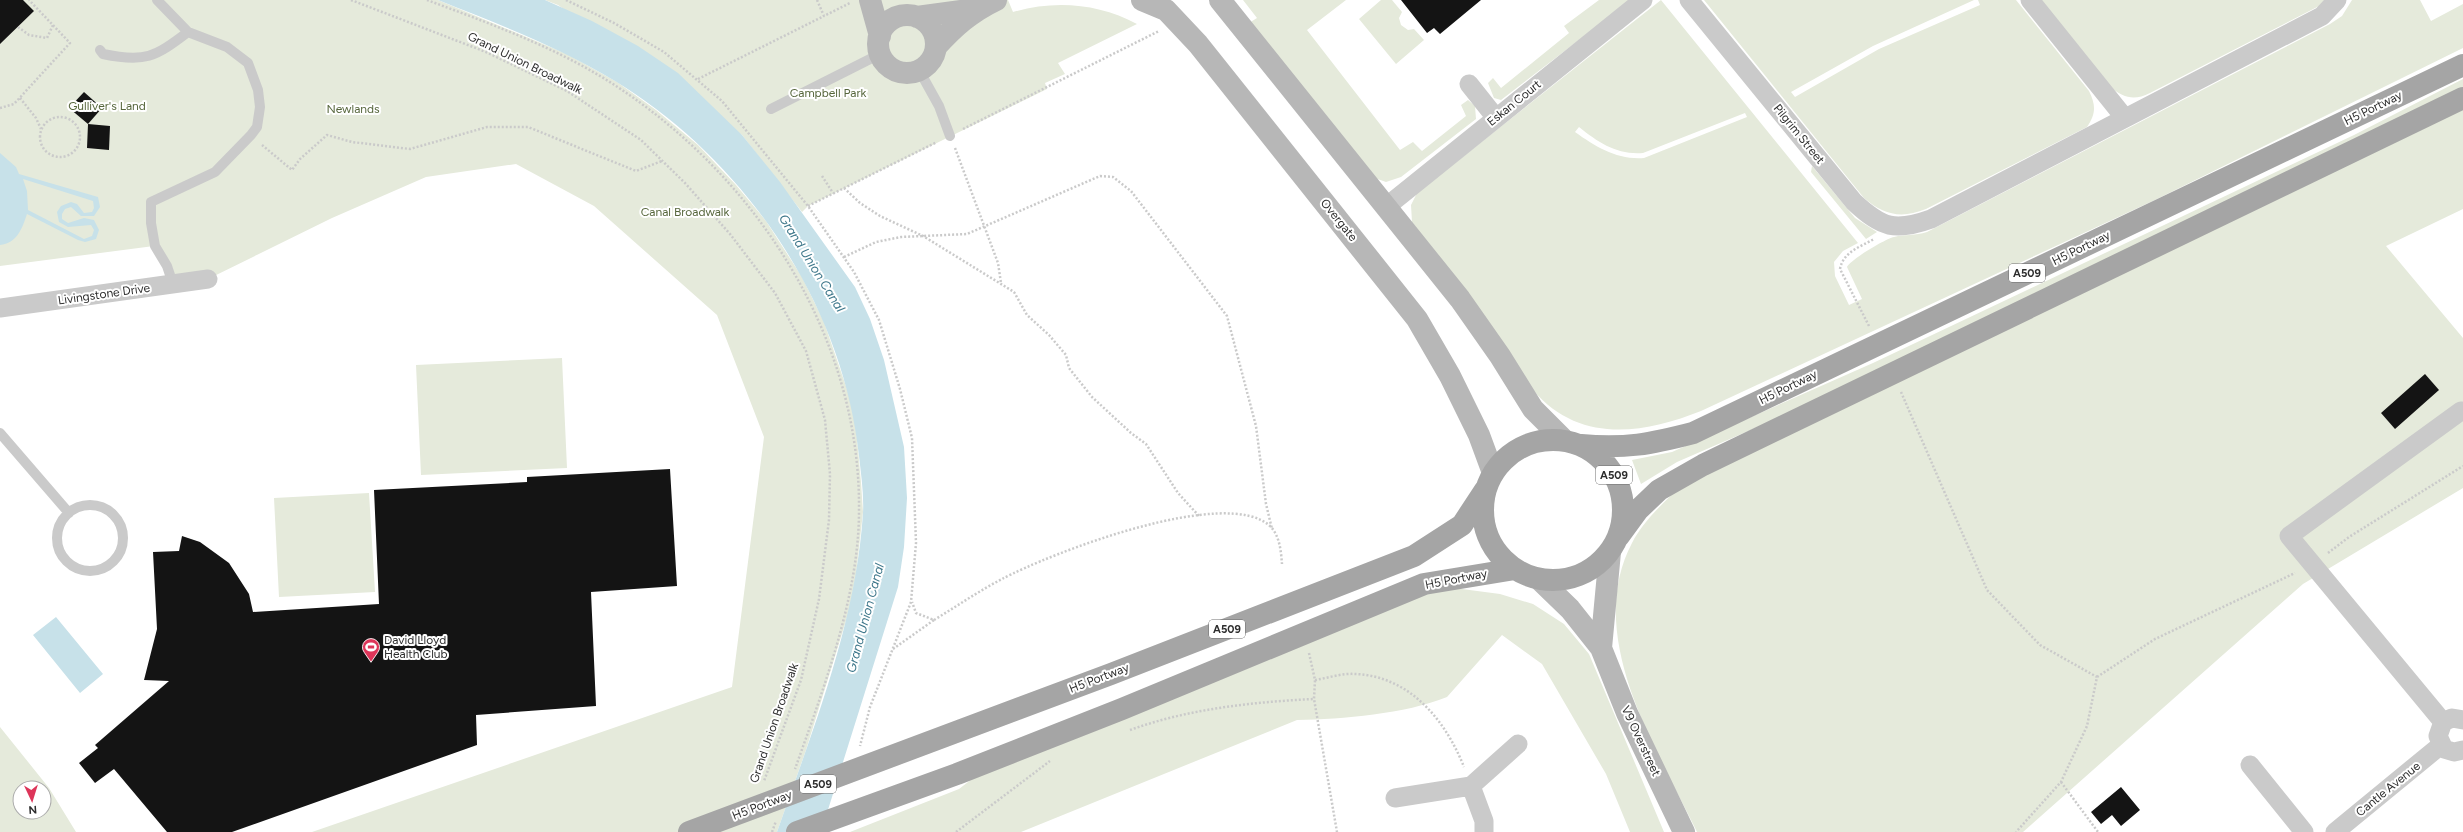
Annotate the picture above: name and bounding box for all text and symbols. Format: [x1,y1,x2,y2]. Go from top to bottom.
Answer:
street label: Grand Union Broadwalk [465,29,585,97]
street label: Eskan Court [1484,77,1544,129]
park label: Campbell Park [790,86,867,100]
street label: H5 Portway [2342,88,2405,128]
park label: Gulliver's Land [68,99,146,113]
street label: Pilgrim Street [1771,101,1828,167]
park label: Newlands [326,102,380,116]
street label: Overgate [1318,196,1361,244]
park label: Canal Broadwalk [641,205,729,219]
water label: Grand Union Canal [776,211,848,315]
street label: H5 Portway [2050,228,2113,268]
road number: A509 [2009,264,2045,282]
street label: Livingstone Drive [57,281,151,307]
street label: H5 Portway [1757,367,1820,407]
road number: A509 [1596,466,1632,484]
water label: Grand Union Canal [843,562,887,674]
street label: H5 Portway [1424,566,1489,592]
road number: A509 [1209,620,1245,638]
place label: David Lloyd Health Club [384,633,448,661]
sports icon: David Lloyd Health Club [361,637,381,662]
street label: H5 Portway [1067,660,1131,696]
street label: Grand Union Broadwalk [747,661,801,785]
street label: V9 Overstreet [1619,704,1664,779]
street label: Cantle Avenue [2353,759,2423,819]
road number: A509 [800,775,836,793]
north arrow [12,780,52,820]
street label: H5 Portway [730,787,794,823]
text: N [28,803,37,816]

